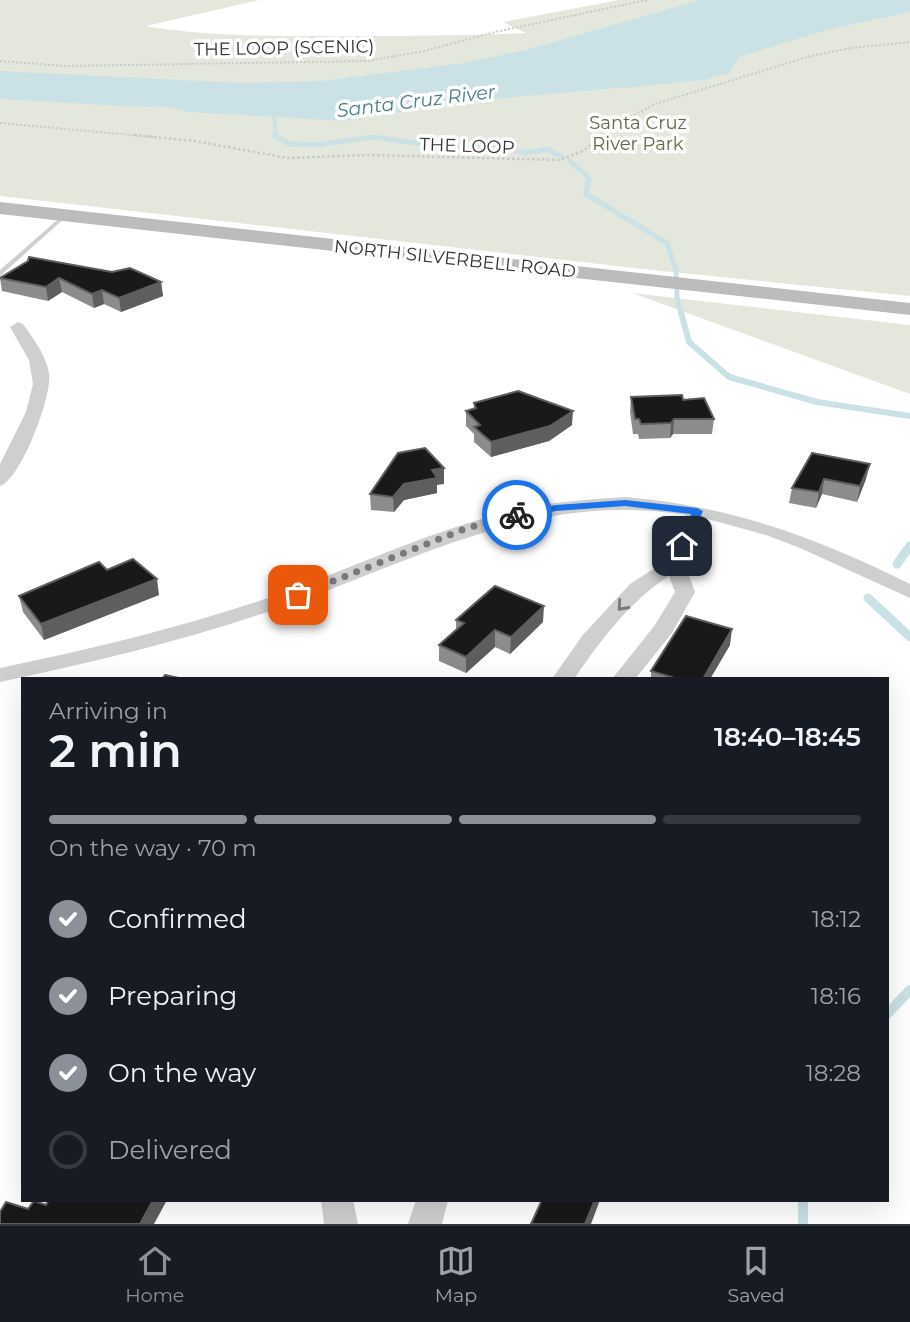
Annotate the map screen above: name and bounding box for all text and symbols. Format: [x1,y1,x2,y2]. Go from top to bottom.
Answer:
street label: THE LOOP (SCENIC) [194,35,374,61]
water label: Santa Cruz River [336,80,497,122]
park label: Santa Cruz River Park [589,112,687,155]
street label: THE LOOP [419,133,515,159]
street label: NORTH SILVERBELL ROAD [333,235,577,283]
courier [482,480,552,550]
icon: bike [498,496,536,534]
pin [652,516,712,576]
icon: home [663,527,701,565]
pin [268,565,328,625]
icon: bag [279,576,317,614]
one-way arrow [617,598,630,611]
text: Arriving in [49,697,168,725]
text: 18:40–18:45 [714,721,861,753]
text: 2 min [49,722,182,779]
text: On the way · 70 m [49,834,257,862]
icon: check [49,900,87,938]
text: Confirmed [108,903,247,935]
text: 18:12 [812,905,861,933]
icon: check [49,977,87,1015]
text: Preparing [108,980,237,1012]
text: 18:16 [811,982,861,1010]
icon: check [49,1054,87,1092]
text: On the way [108,1057,256,1089]
text: 18:28 [805,1059,861,1087]
text: Delivered [108,1134,232,1166]
tab: Home [125,1242,184,1307]
tab: Map [435,1242,477,1307]
tab: Saved [728,1242,785,1307]

